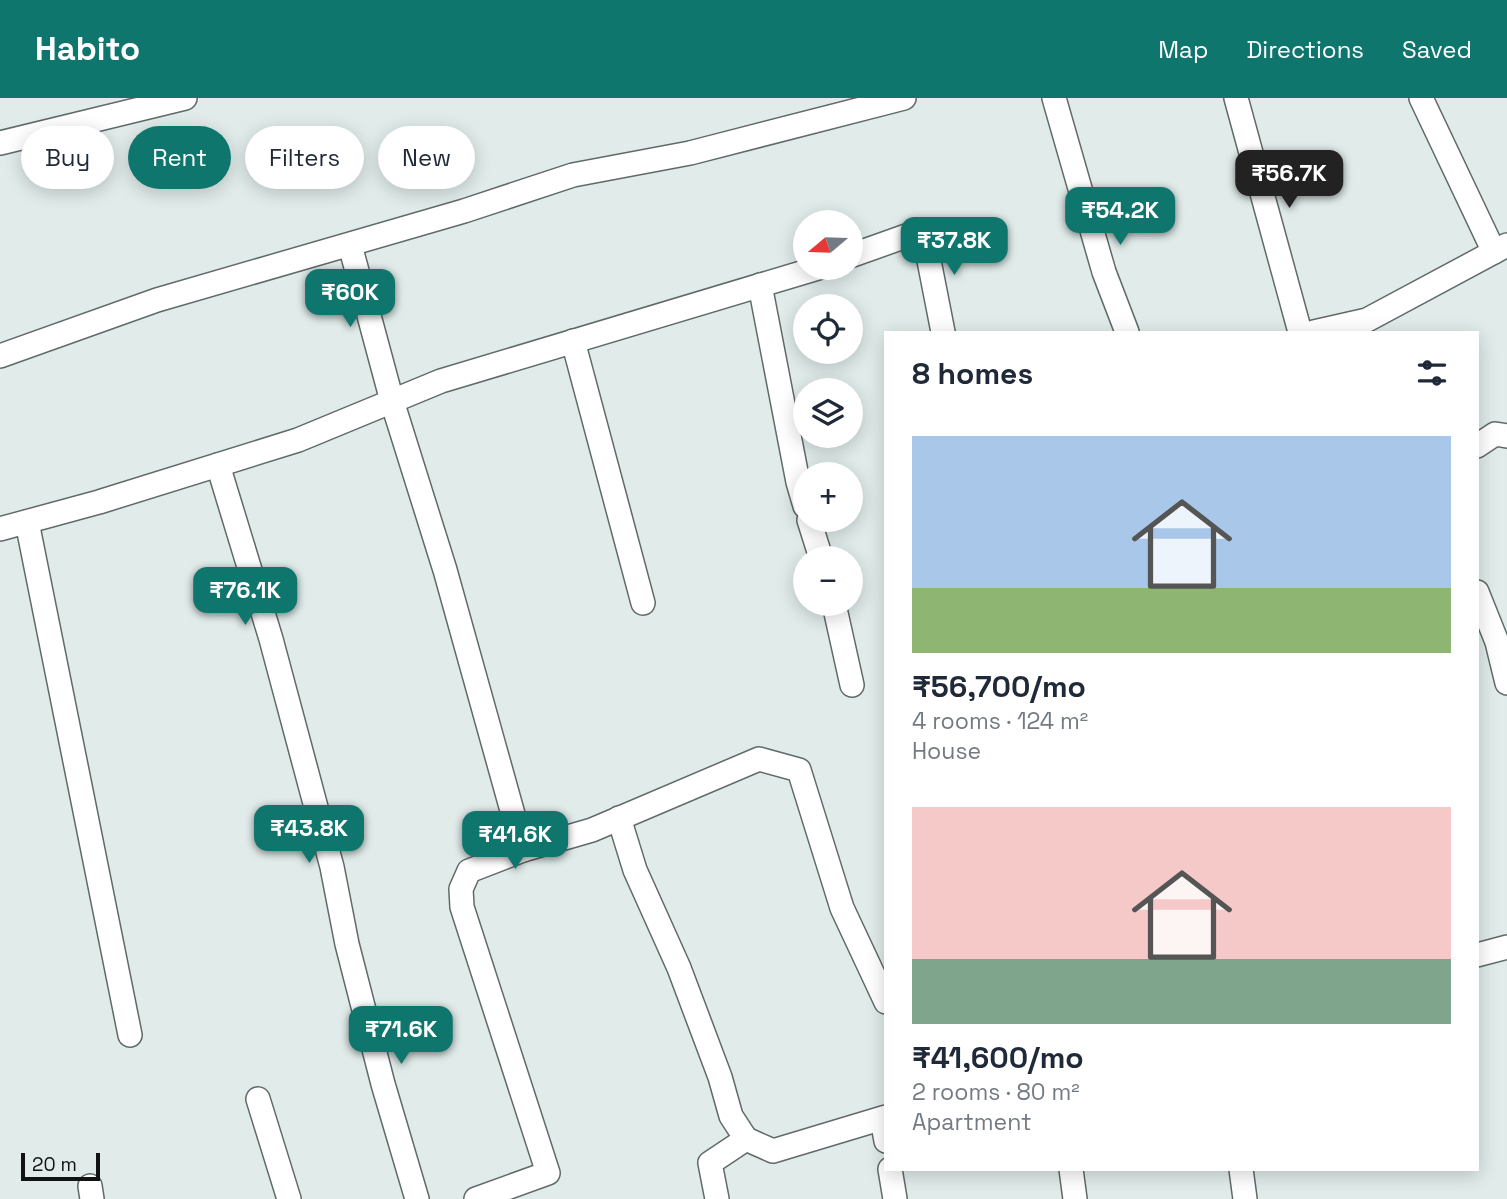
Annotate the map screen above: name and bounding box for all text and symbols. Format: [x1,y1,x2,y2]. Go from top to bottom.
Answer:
text: Habito [35,28,140,70]
text: Map [1158,34,1208,65]
text: Directions [1246,34,1364,65]
text: Saved [1402,34,1472,65]
chip: Buy [21,126,114,189]
chip: Rent [128,126,231,189]
chip: Filters [245,126,364,189]
chip: New [378,126,475,189]
pin: ₹56.7K [1232,150,1346,210]
text: ₹56.7K [1251,158,1327,188]
pin: ₹54.2K [1063,188,1177,247]
text: ₹54.2K [1081,195,1159,225]
north arrow [793,210,863,280]
map controls [793,210,863,616]
pin: ₹37.8K [897,218,1011,277]
text: ₹37.8K [917,225,991,255]
pin: ₹60K [309,270,391,329]
text: ₹60K [321,277,379,307]
button: locate [793,294,863,364]
text: 8 homes [912,354,1033,393]
icon: filters [1413,354,1451,392]
button: layers [793,378,863,448]
button: + [793,462,863,532]
icon: home [1119,481,1245,607]
button: − [793,546,863,616]
pin: ₹76.1K [188,568,302,627]
text: ₹76.1K [209,575,281,605]
text: ₹56,700/mo [912,667,1086,706]
text: 4 rooms · 124 m² [912,706,1088,736]
text: House [912,736,981,766]
pin: ₹43.8K [252,806,366,865]
pin: ₹41.6K [458,812,572,871]
text: ₹43.8K [270,813,348,843]
text: ₹41.6K [478,819,552,849]
icon: home [1119,852,1245,978]
pin: ₹71.6K [344,1006,458,1066]
text: ₹71.6K [365,1014,437,1044]
text: ₹41,600/mo [912,1038,1084,1077]
text: 2 rooms · 80 m² [912,1077,1080,1107]
text: Apartment [912,1107,1032,1137]
scale bar [21,1150,100,1182]
text: 20 m [32,1152,77,1177]

